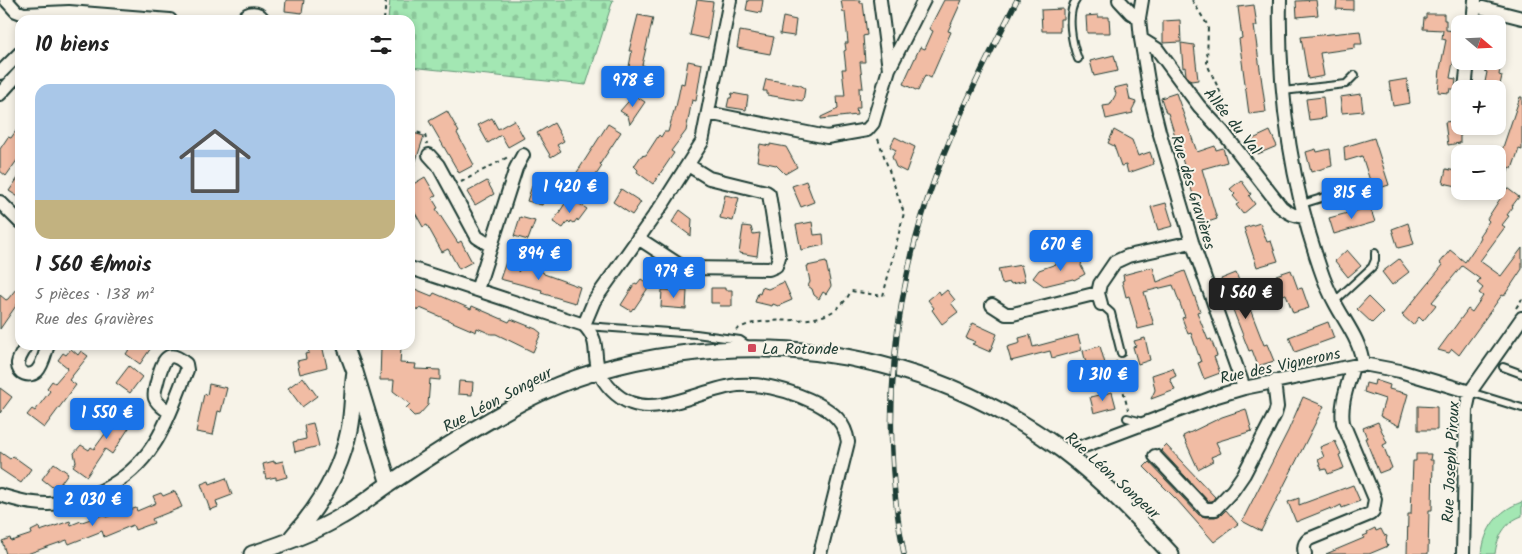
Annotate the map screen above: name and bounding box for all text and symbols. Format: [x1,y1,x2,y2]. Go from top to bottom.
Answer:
north arrow [1451,15,1506,70]
map controls [1451,15,1506,200]
text: 10 biens [35,29,109,62]
icon: filters [367,31,395,59]
pin: 978 € [598,66,668,108]
text: 978 € [612,69,654,94]
button: + [1451,80,1506,135]
street label: Allée du Val [1197,83,1267,161]
icon: home [170,116,260,206]
street label: Rue des Gravières [1163,132,1222,253]
button: − [1451,145,1506,200]
pin: 1 420 € [524,172,616,214]
text: 1 420 € [543,175,597,200]
pin: 815 € [1317,178,1387,220]
text: 815 € [1333,181,1371,206]
pin: 670 € [1026,230,1096,272]
text: 670 € [1041,233,1081,258]
pin: 894 € [504,238,574,281]
text: 894 € [518,242,560,267]
text: 1 560 €/mois [35,249,152,282]
pin: 979 € [639,256,709,299]
text: 979 € [654,260,694,285]
pin: 1 560 € [1200,278,1292,320]
text: 1 560 € [1220,281,1272,306]
text: 5 pièces · 138 m² [35,282,154,307]
text: Rue des Gravières [35,307,154,332]
place label: La Rotonde [762,337,838,362]
street label: Rue des Vignerons [1218,341,1343,391]
marker: La Rotonde [746,342,758,354]
street label: Rue Léon Songeur [439,360,558,440]
pin: 1 310 € [1057,360,1149,402]
text: 1 310 € [1078,363,1128,388]
pin: 1 550 € [61,398,153,440]
street label: Rue Joseph Piroux [1436,400,1467,523]
text: 1 550 € [81,401,133,426]
street label: Rue Léon Songeur [1059,426,1166,527]
pin: 2 030 € [47,484,139,527]
text: 2 030 € [65,488,121,513]

